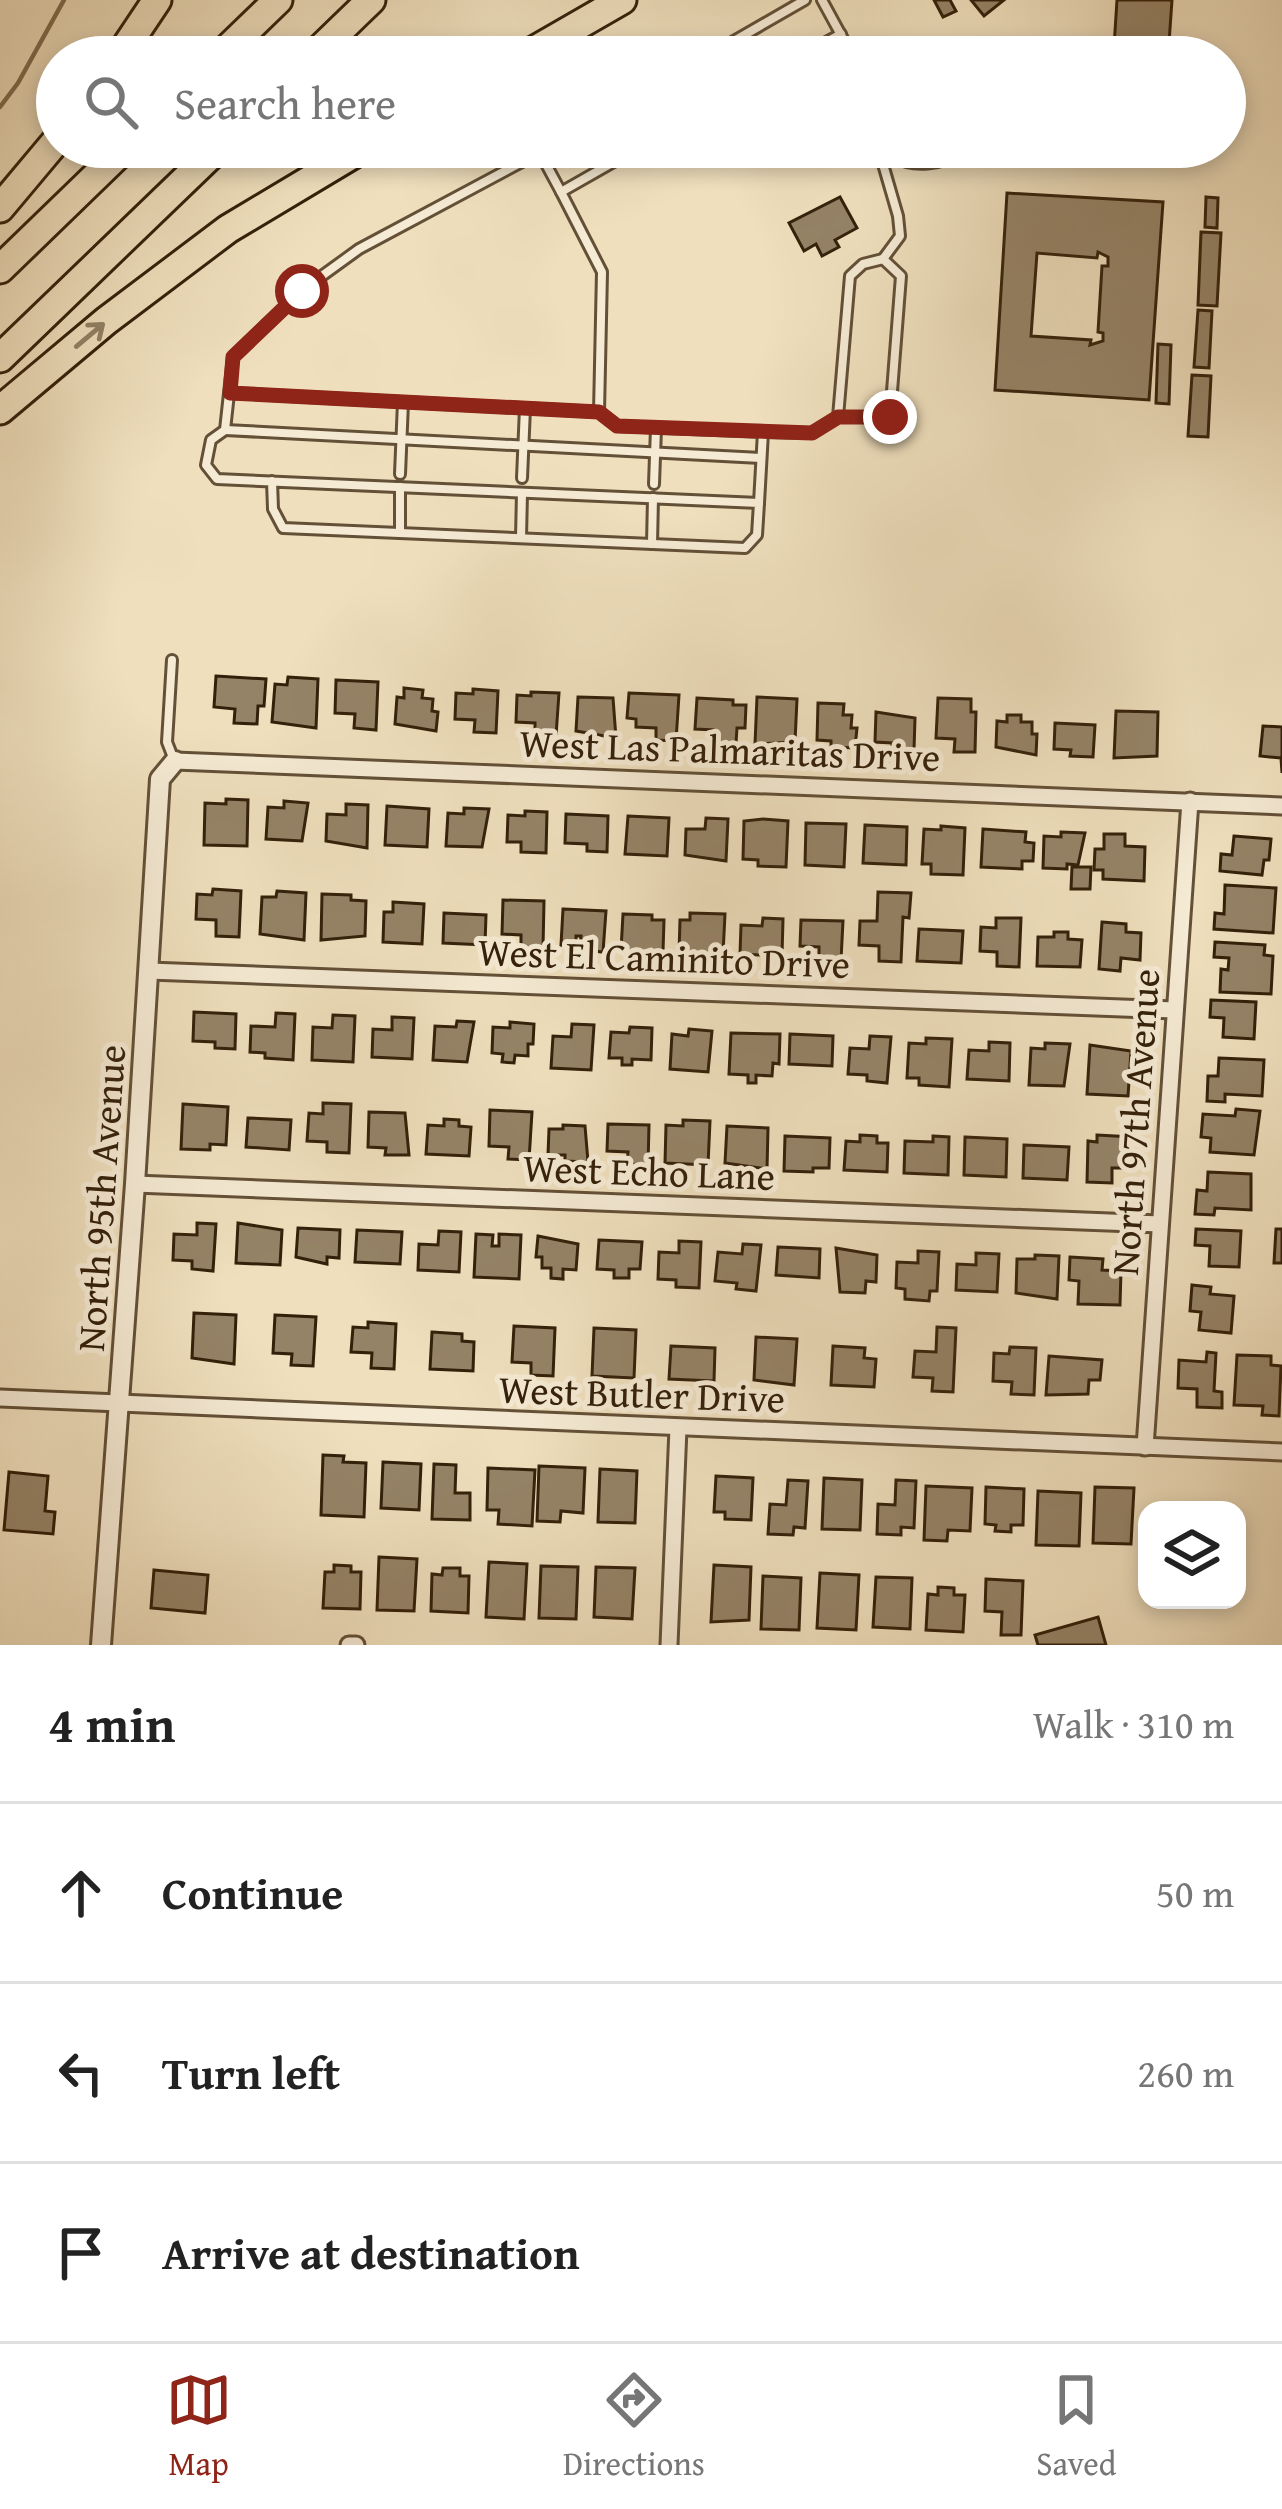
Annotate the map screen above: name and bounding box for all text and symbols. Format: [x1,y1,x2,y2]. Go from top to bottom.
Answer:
search box [36,36,1246,168]
icon: search [78,69,144,135]
text: Search here [174,70,396,135]
route start [275,264,329,318]
one-way arrow [74,321,105,349]
route end [863,390,917,444]
street label: West Las Palmaritas Drive [519,713,941,785]
street label: West El Caminito Drive [477,922,851,992]
street label: North 97th Avenue [1095,967,1173,1277]
street label: North 95th Avenue [61,1043,139,1353]
street label: West Echo Lane [522,1138,776,1204]
street label: West Butler Drive [498,1360,786,1426]
map controls [1138,1501,1246,1609]
button: layers [1138,1501,1246,1609]
text: 4 min [48,1686,175,1761]
text: Walk · 310 m [1033,1695,1234,1752]
icon: ahead [48,1860,114,1926]
text: Continue [162,1860,343,1925]
text: 50 m [1156,1864,1234,1921]
icon: left [48,2040,114,2106]
text: Turn left [162,2040,340,2105]
text: 260 m [1137,2044,1234,2101]
icon: arrive [48,2220,114,2286]
text: Arrive at destination [162,2220,580,2285]
tab: Map [166,2367,232,2487]
tab: Directions [563,2367,705,2487]
tab: Saved [1036,2367,1116,2487]

